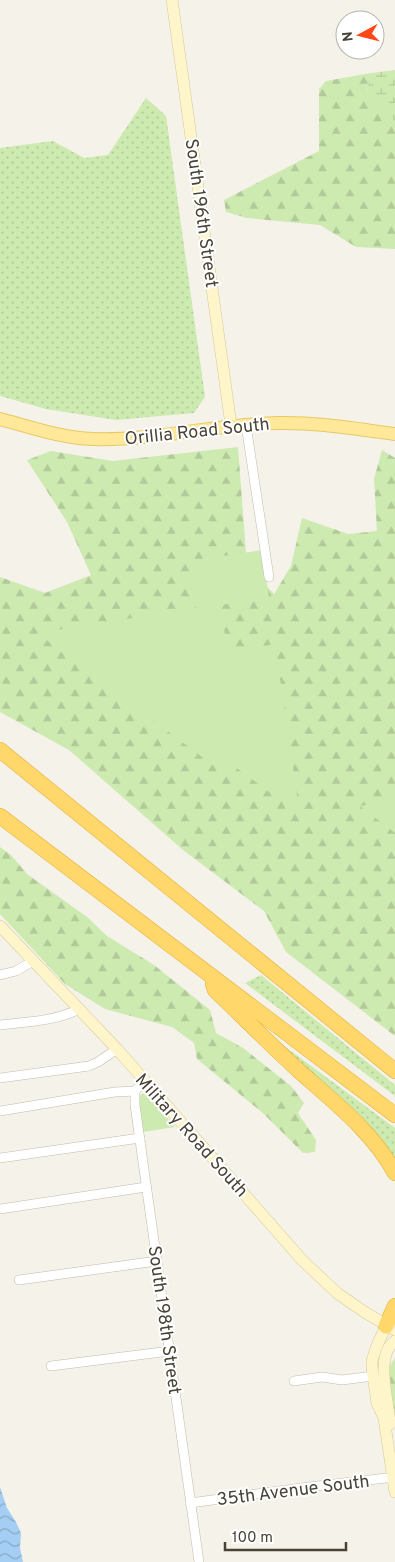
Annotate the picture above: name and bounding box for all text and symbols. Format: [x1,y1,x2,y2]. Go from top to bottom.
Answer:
north arrow [335,10,385,60]
text: N [340,30,358,42]
street label: South 196th Street [179,137,222,289]
street label: Orillia Road South [124,413,271,452]
street label: Military Road South [129,1069,253,1203]
street label: South 198th Street [142,1244,185,1396]
street label: 35th Avenue South [215,1471,371,1512]
scale bar [225,1520,346,1552]
text: 100 m [232,1529,273,1548]

